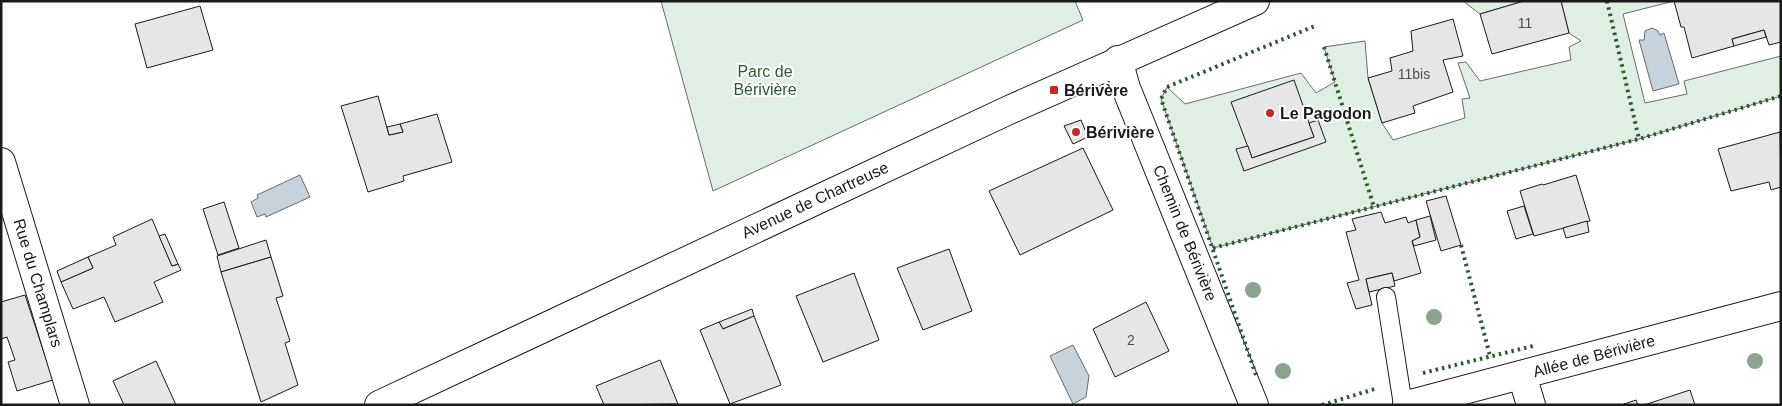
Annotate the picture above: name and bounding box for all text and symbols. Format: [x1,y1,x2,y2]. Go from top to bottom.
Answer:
house number: 11 [1518,15,1532,31]
park label: Parc de Bérivière [733,63,797,98]
house number: 11bis [1398,66,1430,82]
place label: Bérivère [1064,82,1128,99]
marker: Bérivère [1048,84,1060,96]
place label: Le Pagodon [1280,105,1372,122]
marker: Le Pagodon [1264,107,1276,119]
place label: Bérivière [1086,124,1155,141]
marker: Bérivière [1070,126,1082,138]
street label: Avenue de Chartreuse [739,158,891,241]
street label: Chemin de Bérivière [1150,163,1220,303]
street label: Rue du Champlars [10,217,66,349]
house number: 2 [1127,332,1135,348]
street label: Allée de Bérivière [1531,332,1657,380]

